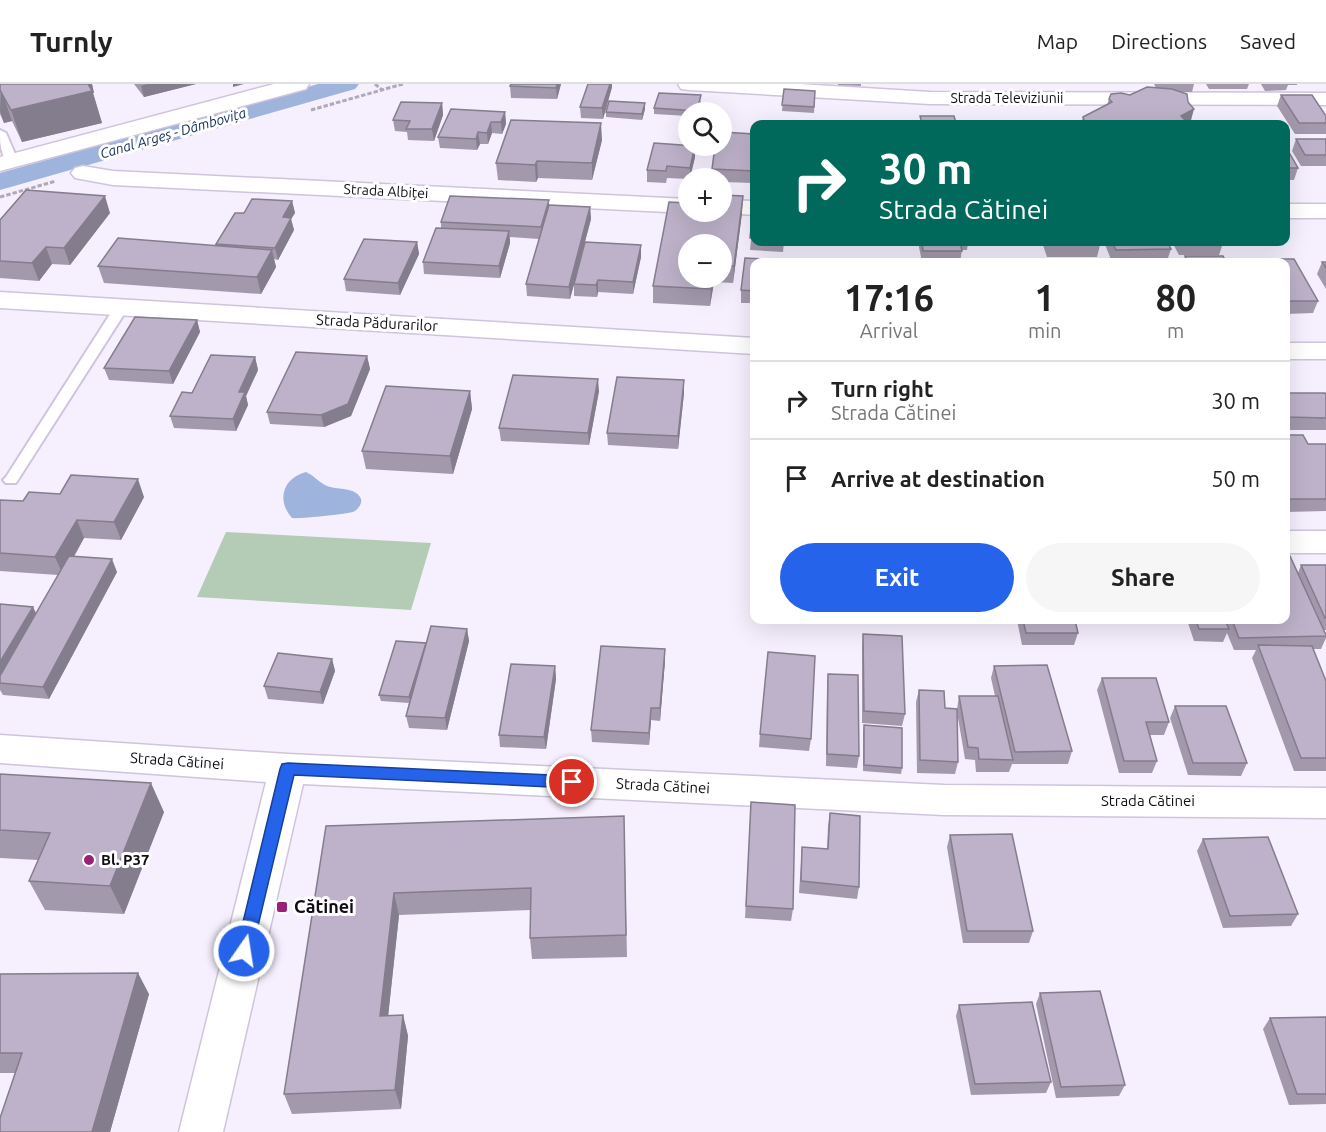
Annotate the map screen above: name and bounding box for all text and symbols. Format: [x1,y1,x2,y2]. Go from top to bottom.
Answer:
text: Turnly [30,26,113,57]
text: Map [1037,29,1078,53]
text: Directions [1111,29,1207,53]
text: Saved [1240,29,1296,53]
street label: Strada Televiziunii [950,90,1064,106]
map controls [678,102,732,288]
button: search [678,102,732,156]
water label: Canal Argeș - Dâmbovița [98,104,248,162]
icon: right [780,144,858,222]
text: 30 m [879,145,973,192]
button: + [678,168,732,222]
street label: Strada Albiței [343,181,429,201]
text: Strada Cătinei [879,194,1048,224]
button: − [678,234,732,288]
text: 17:16 [844,277,934,318]
text: 1 [1035,277,1055,318]
text: 80 [1155,277,1196,318]
street label: Strada Pădurarilor [316,311,439,334]
text: Arrival [860,319,918,342]
text: min [1028,319,1062,342]
text: m [1167,319,1184,342]
text: Turn right [831,376,933,401]
icon: right [780,384,813,417]
text: 30 m [1211,388,1260,413]
text: Strada Cătinei [831,401,956,424]
icon: arrive [780,462,813,495]
text: Arrive at destination [831,466,1045,491]
text: 50 m [1211,466,1260,491]
button: Exit [780,543,1014,612]
button: Share [1026,543,1260,612]
street label: Strada Cătinei [130,749,225,772]
pin [546,756,597,807]
icon: arrive [555,765,588,798]
street label: Strada Cătinei [616,775,710,796]
street label: Strada Cătinei [1101,792,1195,809]
place label: Bl. P37 [101,851,149,868]
marker: Bl. P37 [82,853,96,867]
place label: Cătinei [294,896,354,916]
marker: Cătinei [275,900,289,914]
position arrow [212,919,276,983]

